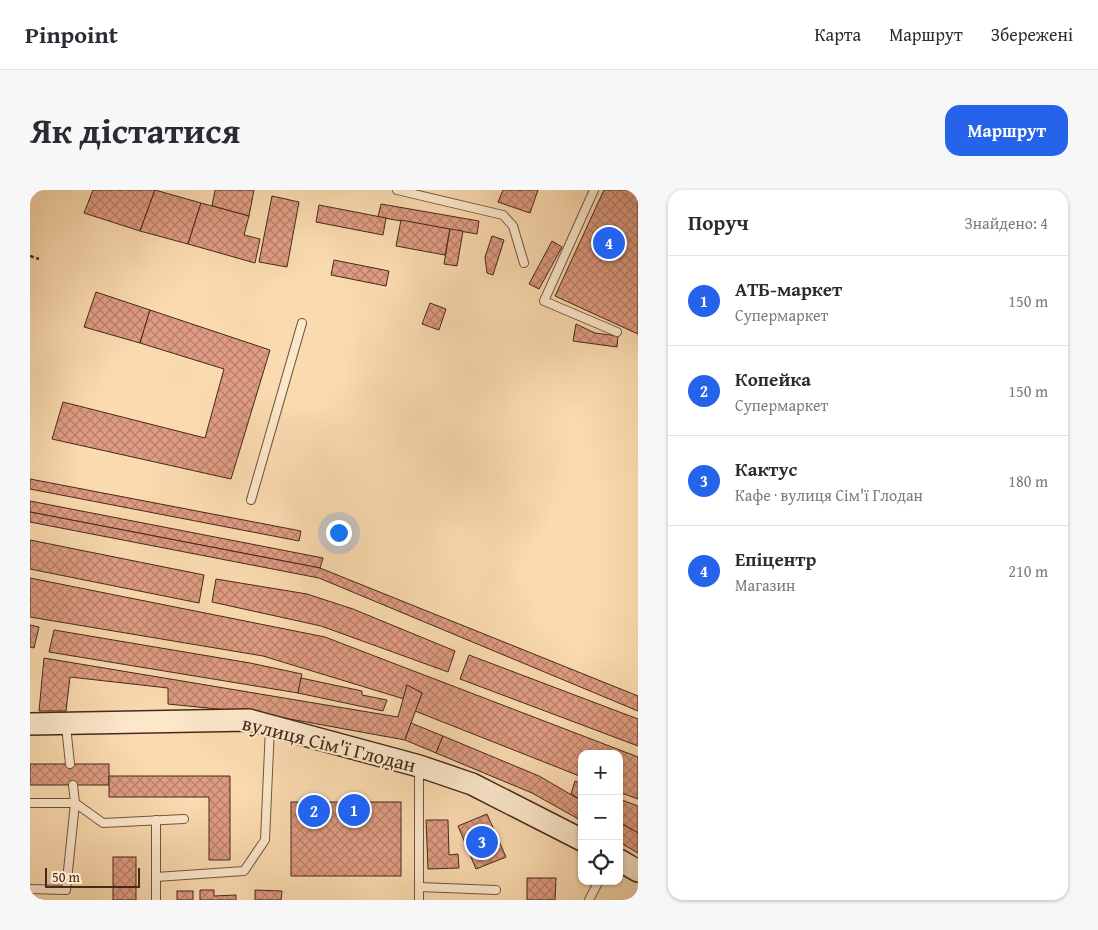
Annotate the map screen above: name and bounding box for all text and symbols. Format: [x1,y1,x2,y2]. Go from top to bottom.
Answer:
text: Pinpoint [25,17,118,52]
text: Карта [815,21,861,48]
text: Маршрут [889,21,963,48]
text: Збережені [991,21,1073,48]
text: Як дістатися [30,105,240,156]
button: Маршрут [945,105,1068,156]
text: Поруч [688,207,749,238]
text: Знайдено: 4 [965,211,1048,235]
pin: 4 [593,224,625,262]
text: АТБ-маркет [735,275,842,303]
text: 1 [700,289,708,313]
text: 150 m [1008,289,1048,313]
text: Супермаркет [735,303,828,327]
text: Копейка [735,365,811,393]
text: 2 [700,379,708,403]
text: 150 m [1008,379,1048,403]
text: Супермаркет [735,393,828,417]
text: Кактус [735,455,797,483]
text: 3 [700,469,708,493]
text: 180 m [1008,469,1048,493]
text: Кафе · вулиця Сім'ї Глодан [735,483,923,507]
your location [326,520,352,546]
text: Епіцентр [735,545,816,573]
text: 4 [700,559,708,583]
text: 210 m [1008,559,1048,583]
text: Магазин [735,573,795,597]
street label: вулиця Сім'ї Глодан [239,708,419,779]
map controls [578,750,623,885]
button: + [578,750,623,795]
pin: 1 [338,791,370,829]
pin: 2 [298,792,330,830]
button: − [578,795,623,840]
pin: 3 [466,823,498,861]
button: locate [578,840,623,885]
scale bar [45,865,140,888]
text: 50 m [52,867,80,887]

